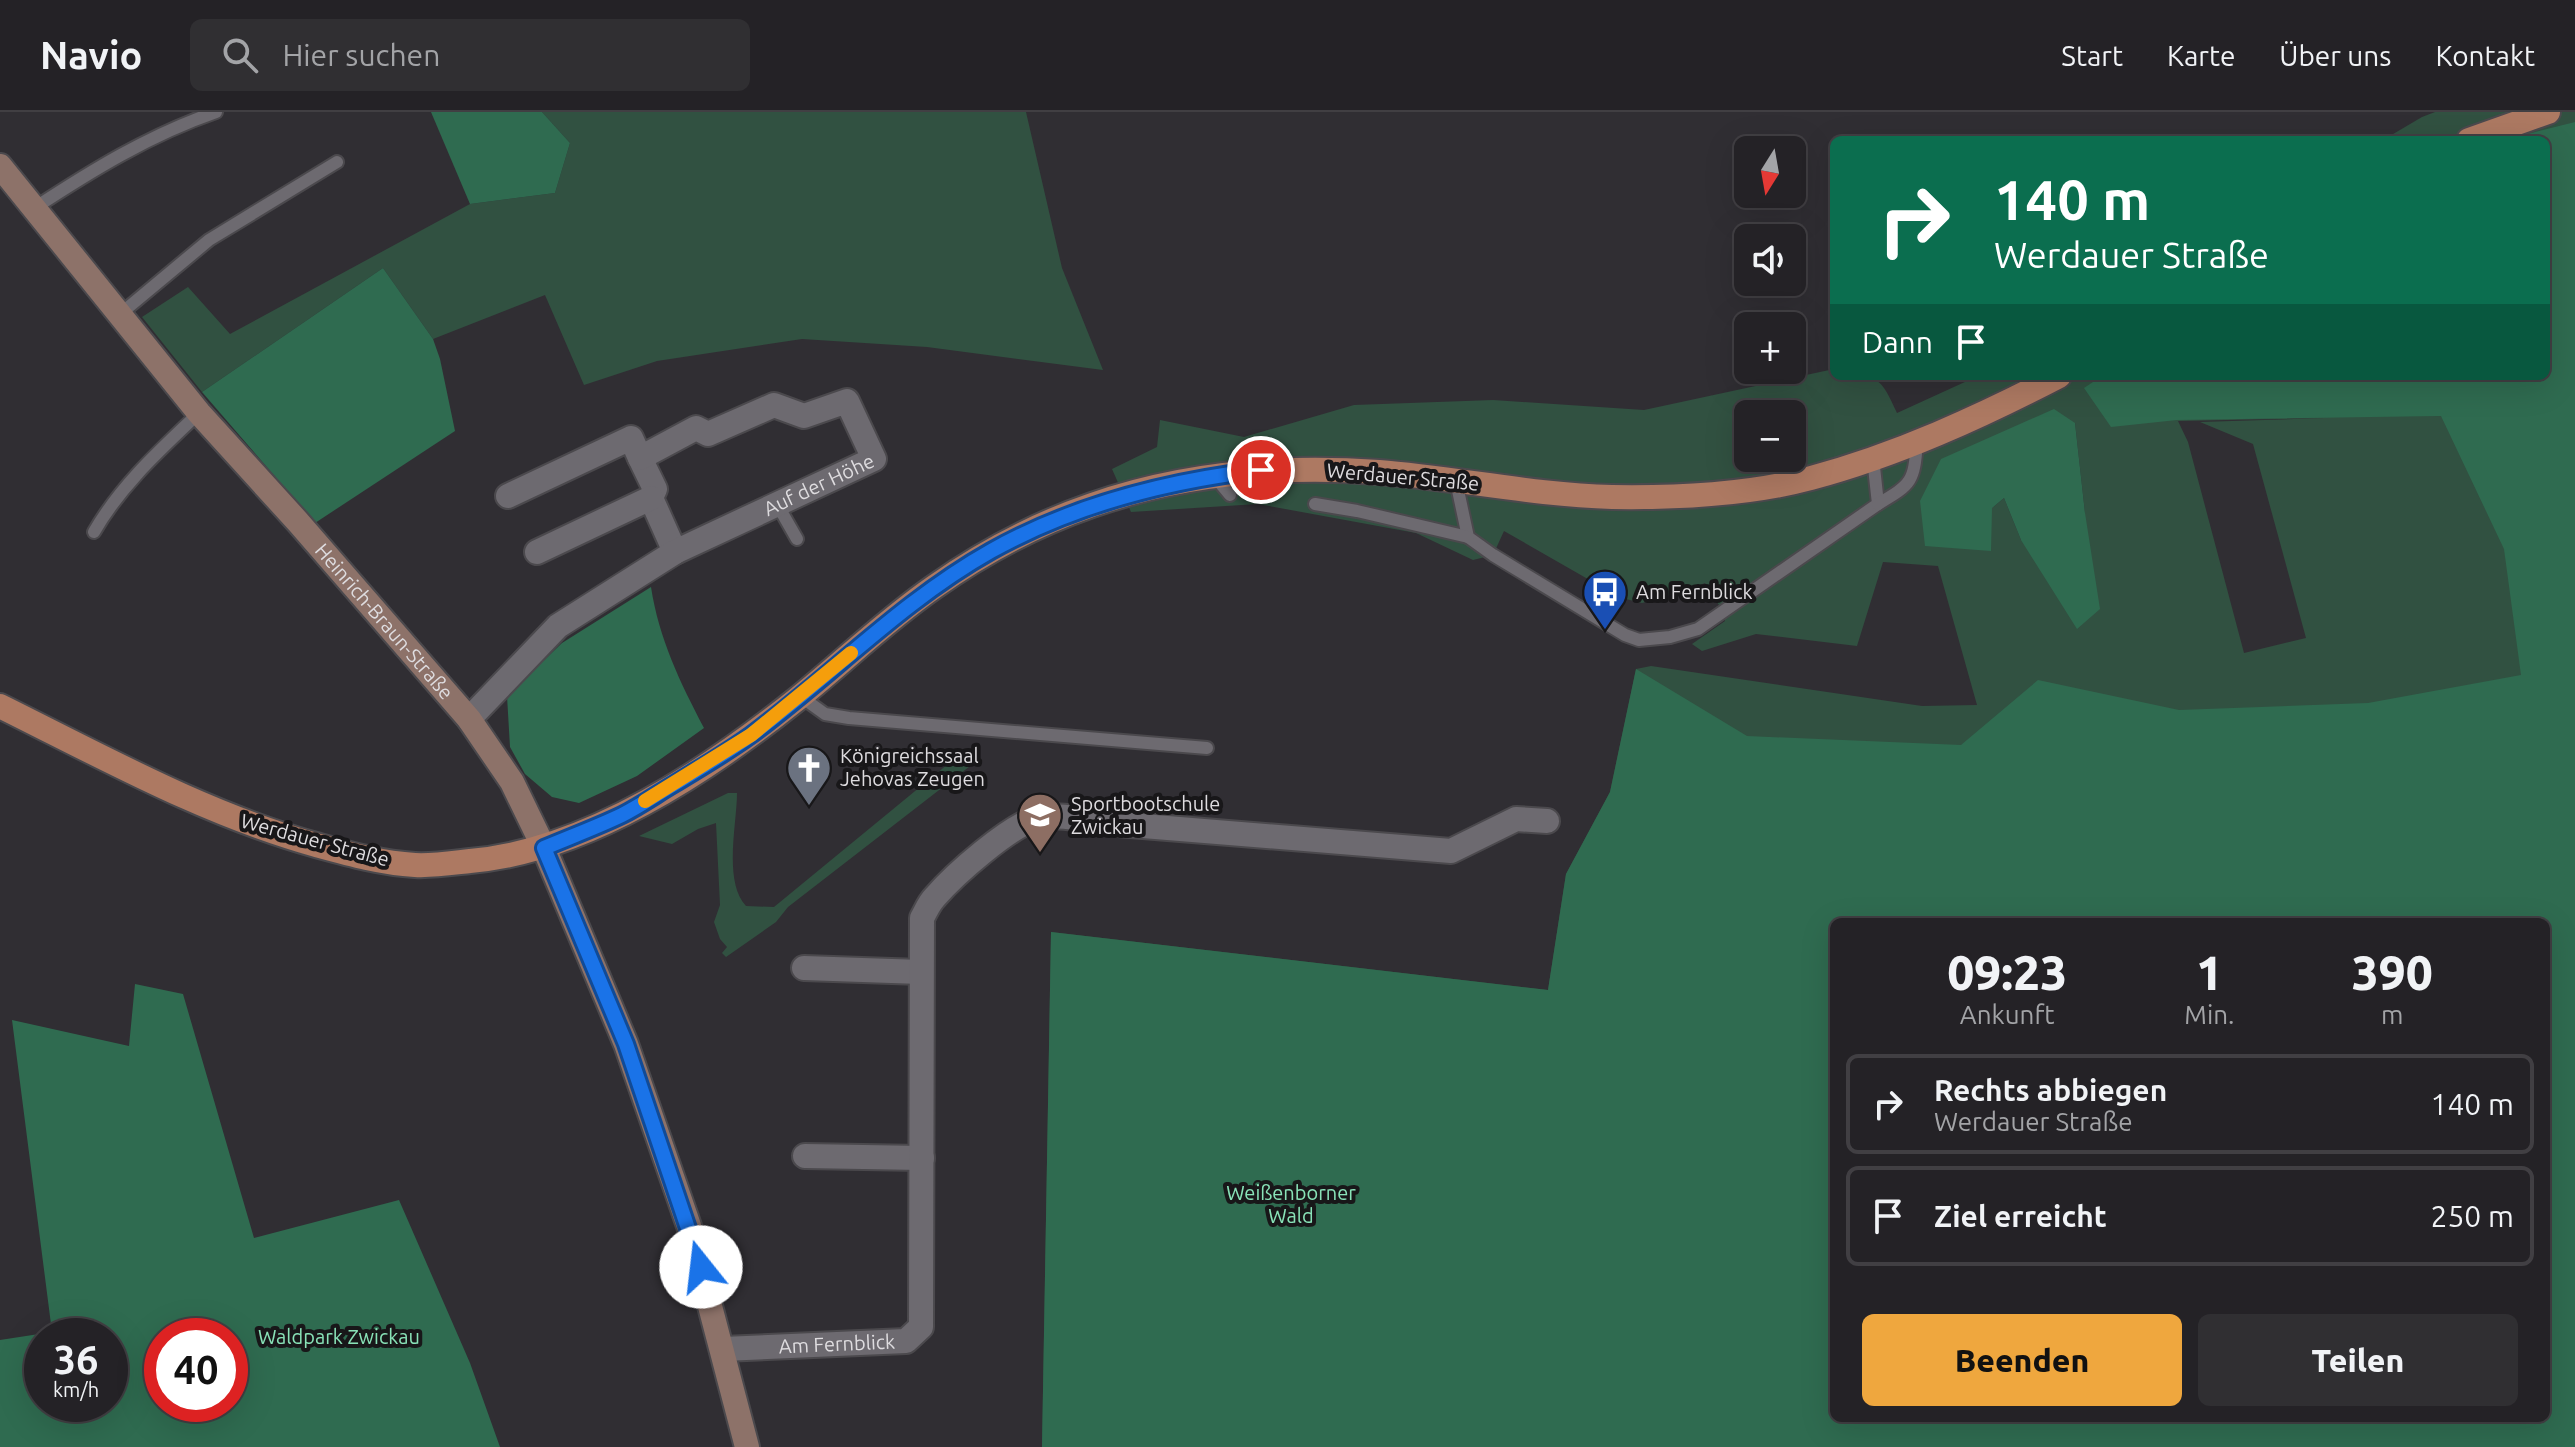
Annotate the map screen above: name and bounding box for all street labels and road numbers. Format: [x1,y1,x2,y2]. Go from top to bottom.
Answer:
street label: Auf der Höhe [760,449,878,520]
street label: Werdauer Straße [1326,458,1480,495]
street label: Heinrich-Braun-Straße [311,538,458,704]
street label: Werdauer Straße [238,809,392,870]
street label: Am Fernblick [778,1329,896,1358]

